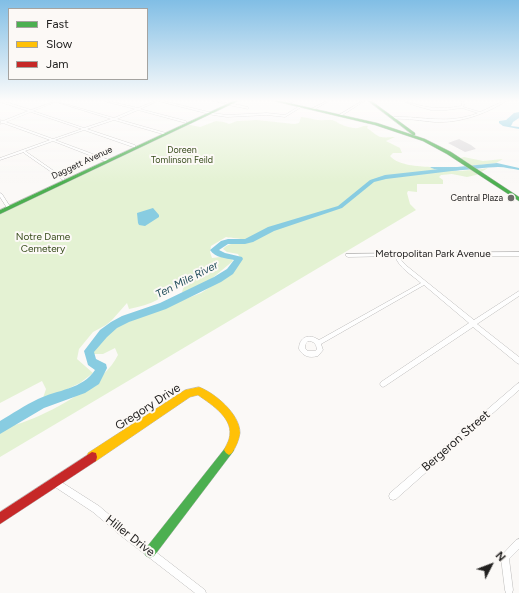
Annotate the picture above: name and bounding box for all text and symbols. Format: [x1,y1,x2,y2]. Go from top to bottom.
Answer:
legend [8,8,148,80]
text: Fast [46,17,69,31]
text: Slow [46,37,72,51]
text: Jam [46,57,69,71]
street label: Daggett Avenue [50,144,114,182]
park label: Doreen Tomlinson Feild [151,145,213,166]
place label: Central Plaza [451,193,503,203]
marker: Central Plaza [506,193,516,203]
park label: Notre Dame Cemetery [16,231,70,254]
street label: Metropolitan Park Avenue [375,248,491,260]
water label: Ten Mile River [154,259,220,301]
street label: Gregory Drive [113,381,183,433]
street label: Bergeron Street [419,407,493,475]
street label: Hiller Drive [103,512,157,560]
north arrow [471,545,511,585]
text: N [493,549,508,564]

